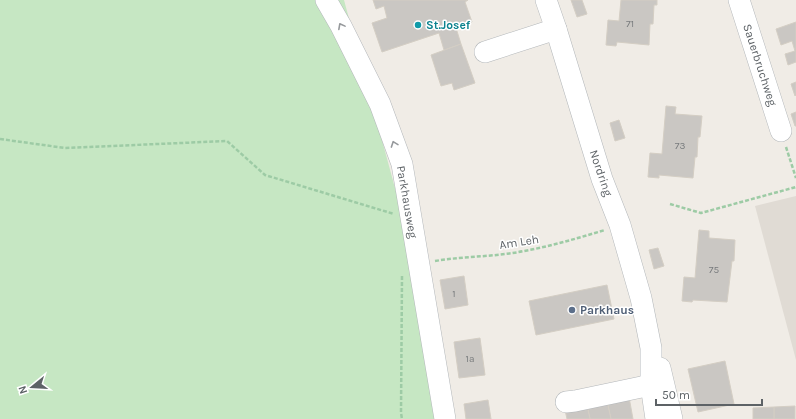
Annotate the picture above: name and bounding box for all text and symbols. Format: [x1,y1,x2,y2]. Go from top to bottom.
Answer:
place label: St.Josef [426,18,471,32]
house number: 71 [626,18,634,30]
marker: St.Josef [413,20,423,30]
street label: Sauerbruchweg [740,22,780,108]
one-way arrow [338,23,346,30]
house number: 73 [675,140,685,152]
one-way arrow [391,141,399,148]
street label: Nordring [587,148,616,198]
street label: Parkhausweg [394,165,420,240]
street label: Am Leh [498,232,540,252]
house number: 75 [709,264,720,276]
house number: 1 [452,288,456,300]
place label: Parkhaus [580,303,634,317]
marker: Parkhaus [567,305,577,315]
house number: 1a [466,353,474,365]
north arrow [12,367,52,407]
scale bar [656,381,762,407]
text: N [16,384,30,396]
text: 50 m [662,388,690,402]

